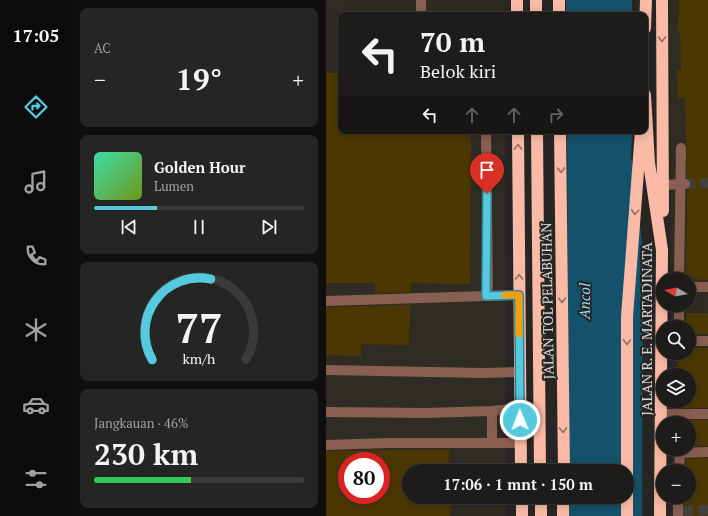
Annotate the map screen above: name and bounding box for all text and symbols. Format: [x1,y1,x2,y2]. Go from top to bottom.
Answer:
text: 17:05 [13,23,59,47]
text: 70 m [420,23,485,60]
icon: left [354,28,406,80]
one-way arrow [658,36,666,42]
text: AC [94,39,111,57]
text: 19° [176,59,222,99]
text: Belok kiri [420,59,496,83]
text: − [94,65,106,94]
text: + [292,65,304,94]
icon: directions [22,93,50,121]
icon: left [419,104,441,126]
icon: ahead [461,104,483,126]
icon: ahead [503,104,525,126]
icon: right [545,104,567,126]
one-way arrow [514,144,522,150]
pin [470,153,504,194]
text: Golden Hour [154,157,246,177]
icon: arrive [476,159,498,181]
one-way arrow [556,167,565,173]
icon: music [22,168,50,196]
text: Lumen [154,177,194,195]
one-way arrow [631,209,640,215]
icon: previous [118,216,140,238]
icon: pause [188,216,210,238]
icon: next [258,216,280,238]
street label: JALAN TOL PELABUHAN [536,222,558,380]
icon: phone [22,242,50,270]
street label: JALAN R. E. MARTADINATA [637,242,656,416]
north arrow [656,272,696,312]
map controls [656,272,696,504]
one-way arrow [515,274,523,280]
water label: Ancol [574,282,594,320]
one-way arrow [558,297,566,303]
text: 77 [175,299,223,354]
icon: climate [22,316,50,344]
button: search [656,320,696,360]
one-way arrow [623,339,631,345]
text: km/h [183,348,216,367]
button: layers [656,368,696,408]
icon: car [22,391,50,419]
position arrow [499,399,541,441]
text: Jangkauan · 46% [94,414,188,432]
button: + [656,416,696,456]
one-way arrow [559,427,568,433]
text: 230 km [94,434,198,474]
speed limit sign: 80 [338,452,390,504]
button: − [656,464,696,504]
icon: filters [22,465,50,493]
text: 17:06 · 1 mnt · 150 m [443,474,593,494]

